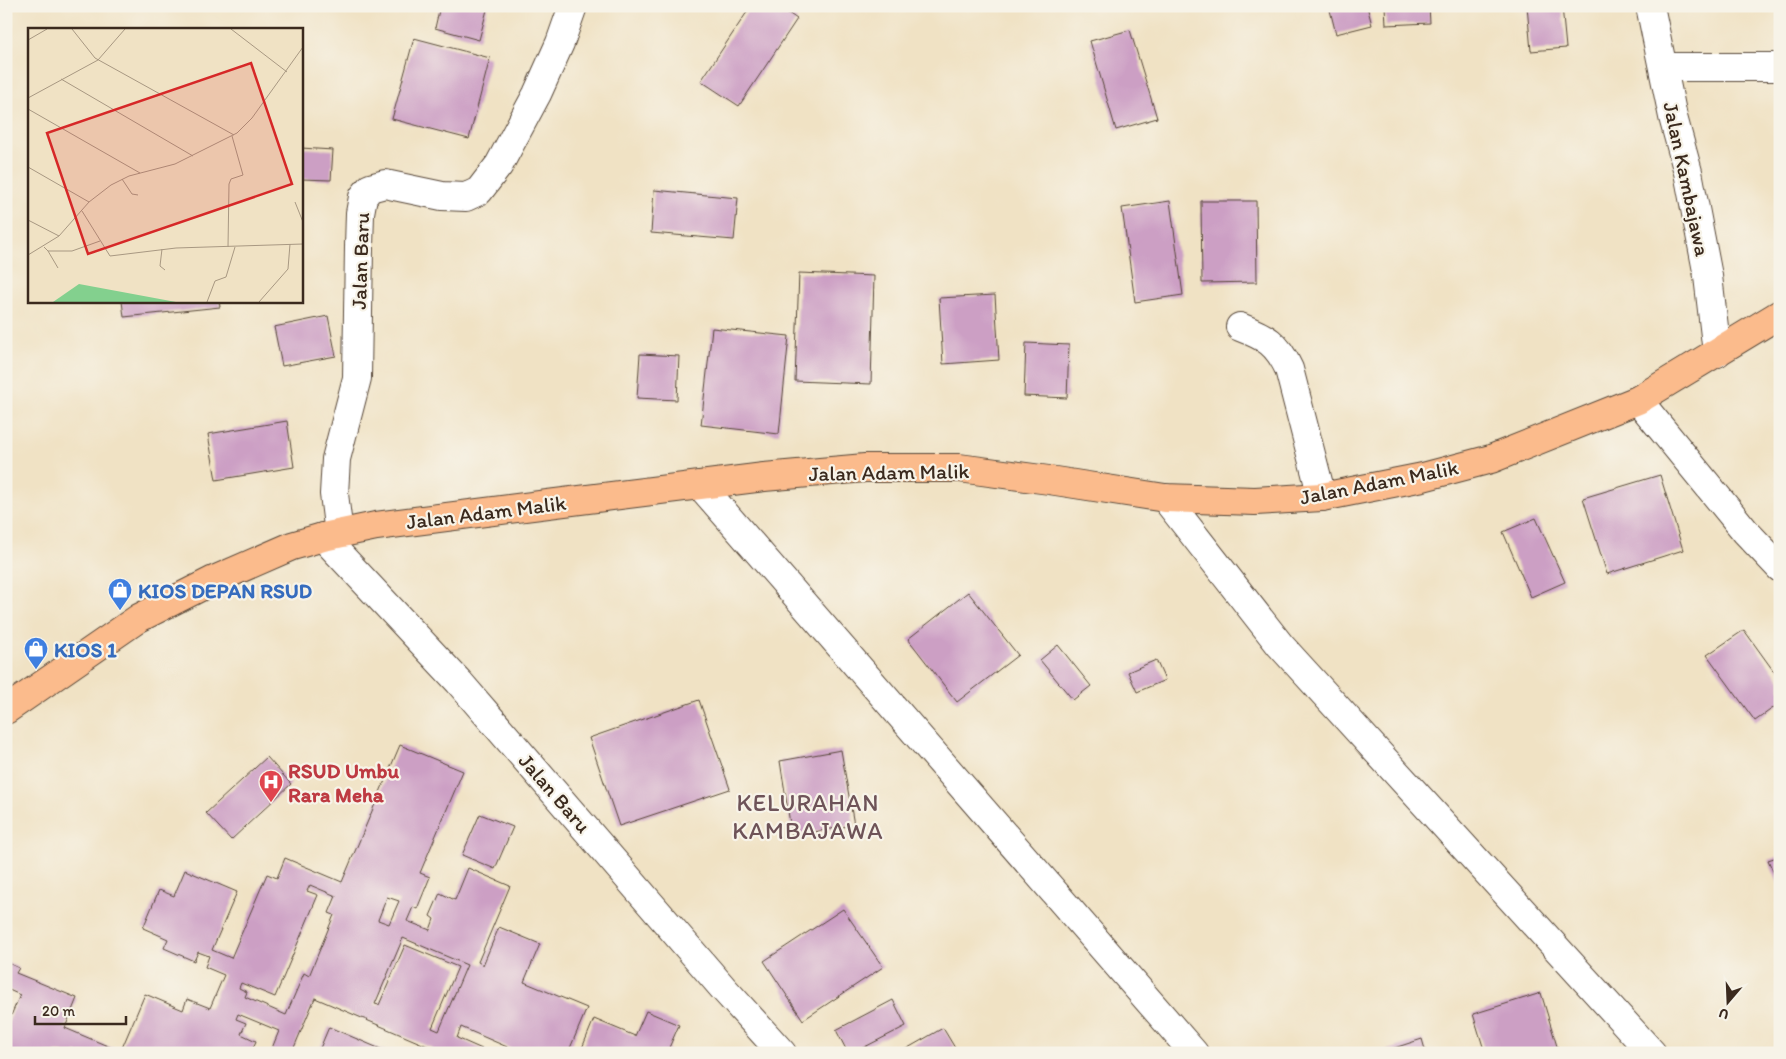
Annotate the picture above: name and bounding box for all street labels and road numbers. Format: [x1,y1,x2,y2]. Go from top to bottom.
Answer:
street label: Jalan Kambajawa [1658,99,1716,259]
street label: Jalan Baru [346,212,374,310]
street label: Jalan Adam Malik [1298,454,1460,510]
street label: Jalan Adam Malik [808,458,970,486]
street label: Jalan Adam Malik [405,490,567,534]
street label: Jalan Baru [514,748,597,838]

